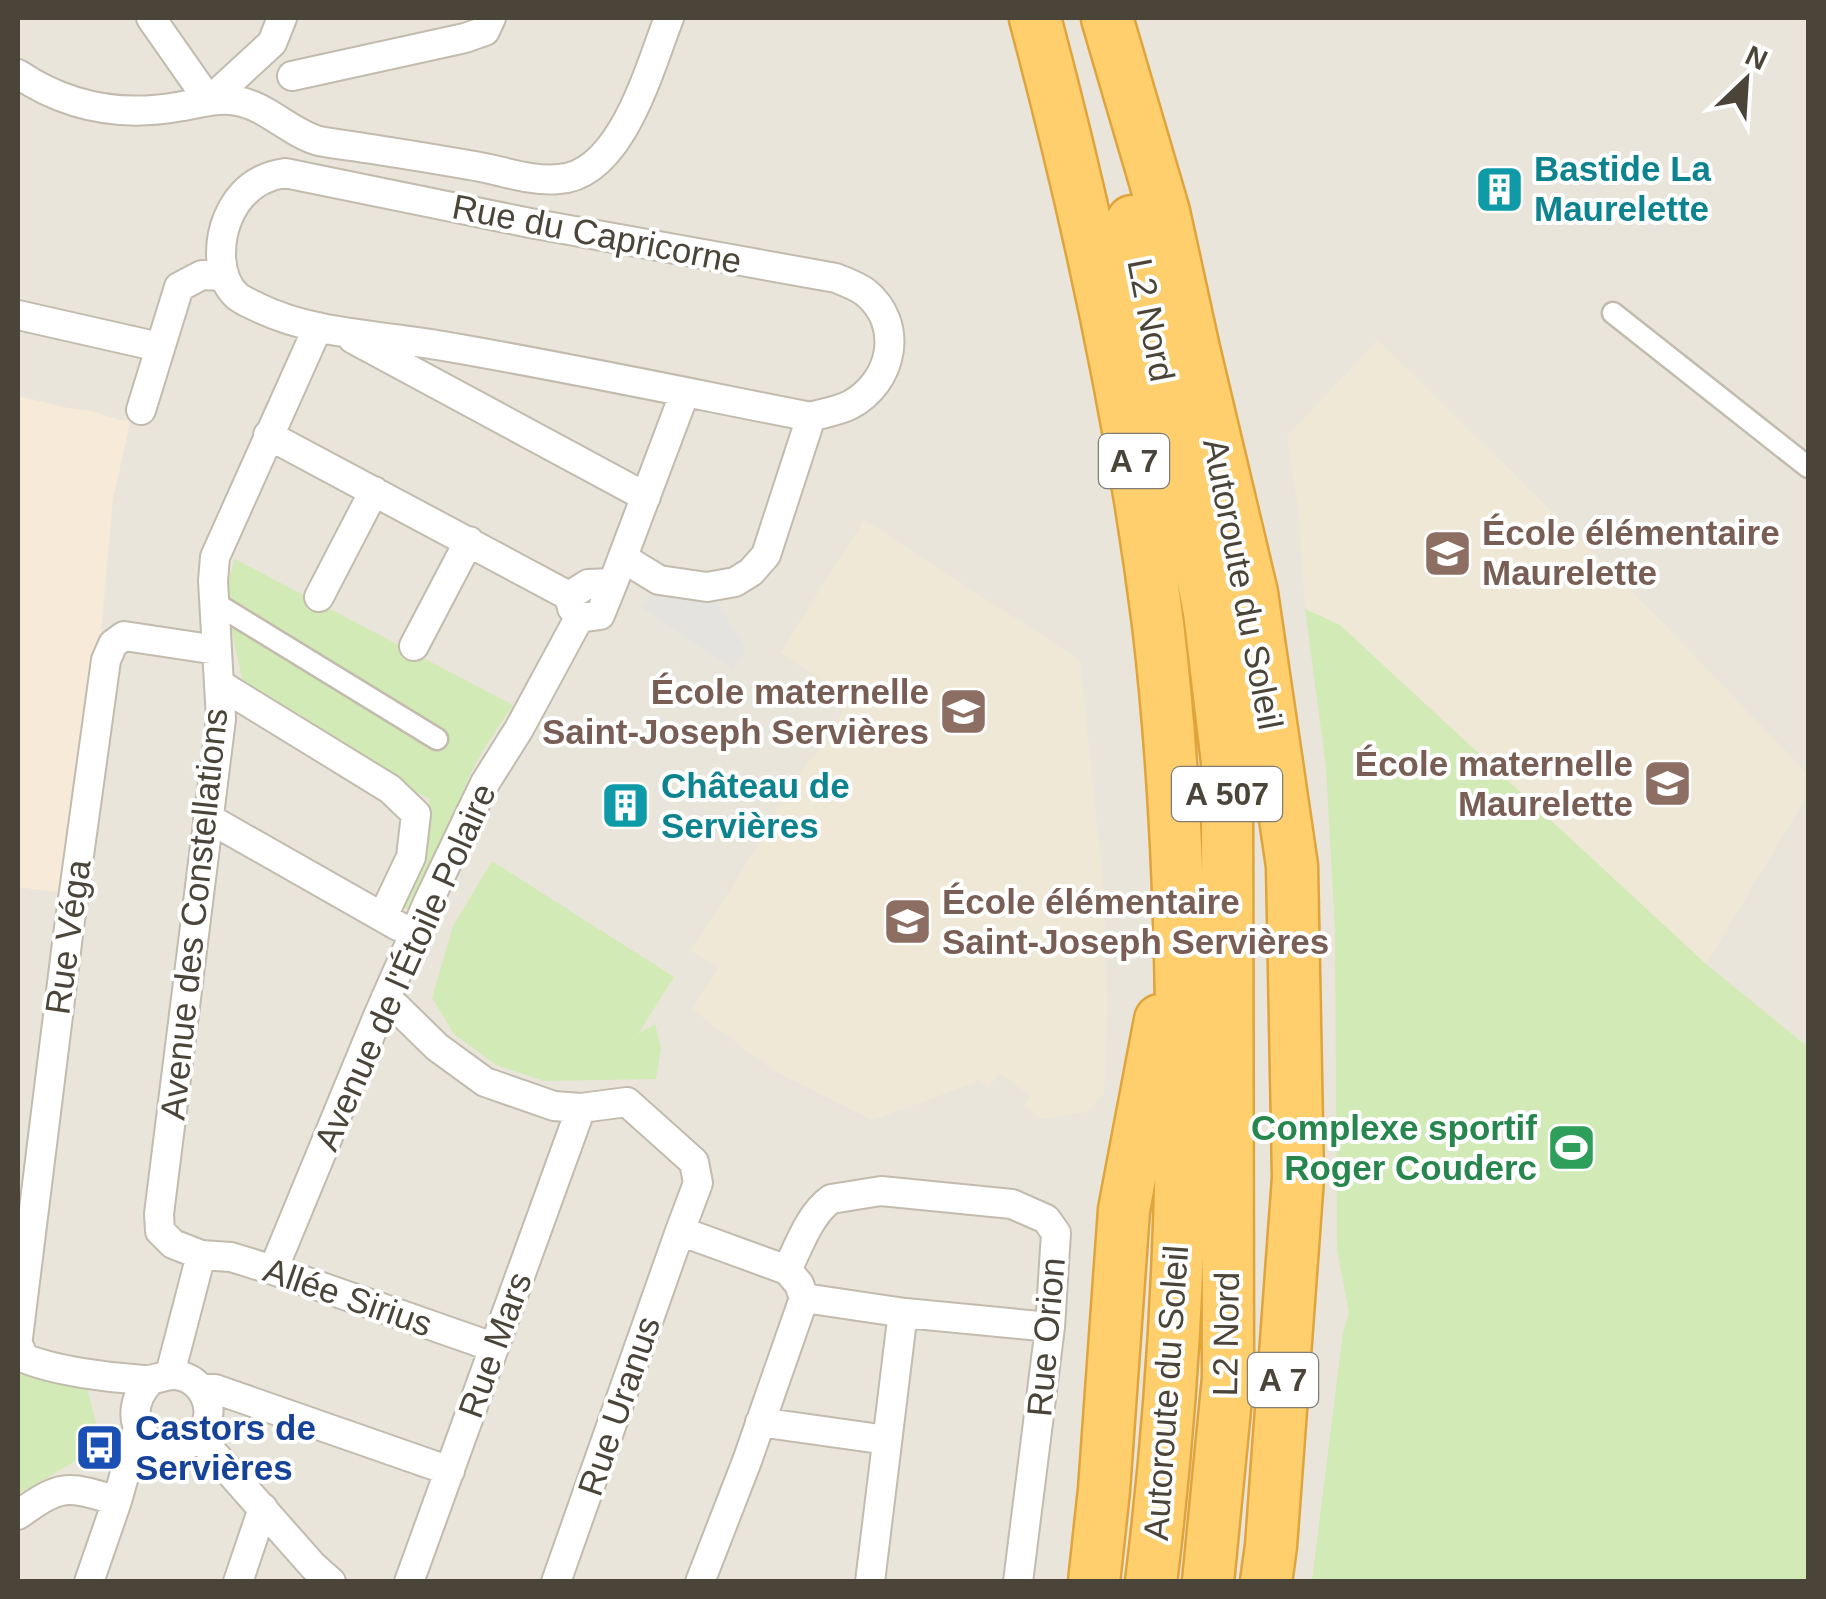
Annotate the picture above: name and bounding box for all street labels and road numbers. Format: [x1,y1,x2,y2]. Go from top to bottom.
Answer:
street label: Rue du Capricorne [449,186,745,281]
street label: L2 Nord [1120,255,1183,385]
road number: A 7 [1099,434,1169,488]
street label: Autoroute du Soleil [1196,435,1291,733]
street label: Avenue des Constellations [152,706,235,1122]
road number: A 507 [1172,767,1282,821]
street label: Avenue de l'Étoile Polaire [306,777,503,1156]
street label: Rue Véga [37,857,98,1017]
street label: Autoroute du Soleil [1136,1244,1195,1542]
street label: Allée Sirius [259,1250,437,1343]
street label: Rue Orion [1019,1256,1072,1418]
street label: Rue Mars [450,1267,539,1423]
street label: L2 Nord [1205,1271,1246,1397]
street label: Rue Uranus [570,1311,667,1500]
road number: A 7 [1248,1353,1318,1407]

